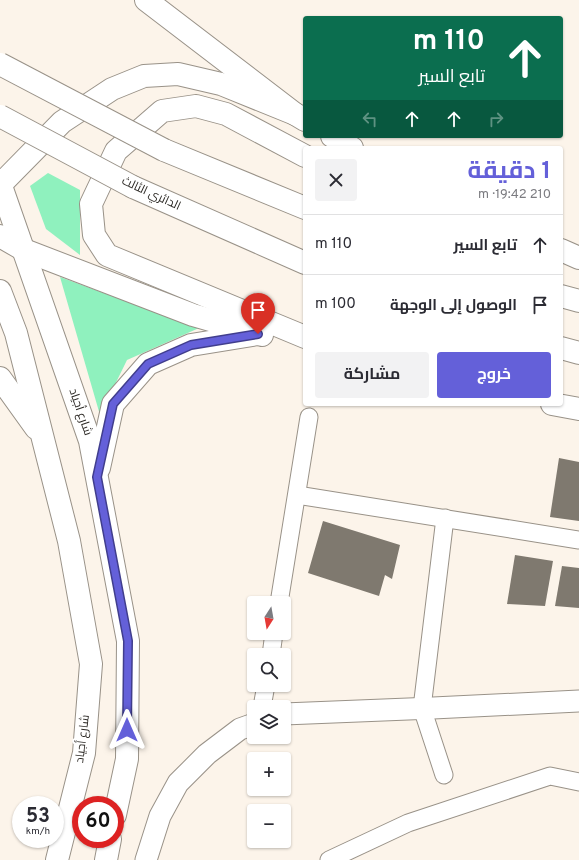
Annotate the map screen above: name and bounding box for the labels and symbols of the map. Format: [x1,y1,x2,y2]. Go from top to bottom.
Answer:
street label: الدائري الثالث [119,173,183,216]
pin [241,293,275,334]
street label: شارع أجياد [64,386,96,438]
north arrow [247,596,291,640]
position arrow [106,709,148,751]
street label: شارع أجياد [71,714,94,764]
speed limit sign: 60 [72,796,124,848]

